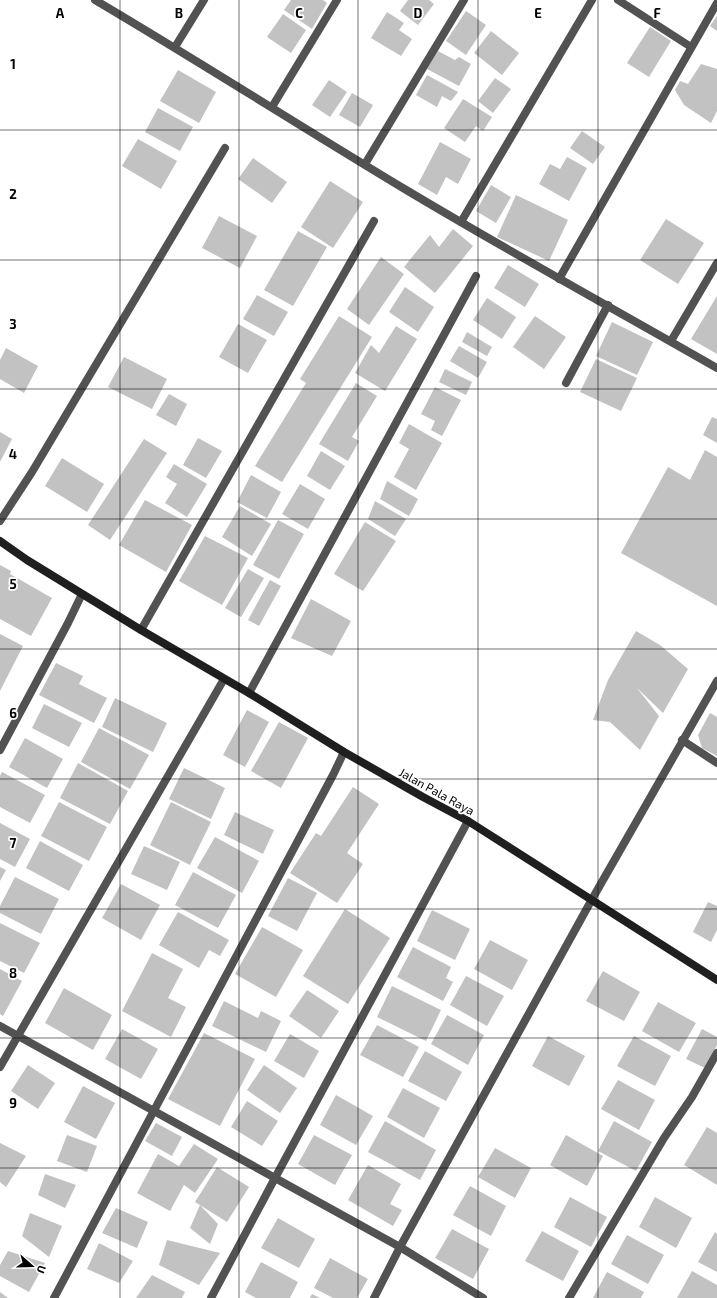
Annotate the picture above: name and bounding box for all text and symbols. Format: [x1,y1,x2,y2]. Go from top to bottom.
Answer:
text: A [56,5,65,21]
text: B [175,5,183,21]
text: C [295,5,303,21]
text: D [414,5,423,21]
text: E [534,5,542,21]
text: F [653,5,661,21]
text: 1 [10,56,16,72]
text: 2 [9,186,17,202]
text: 3 [9,316,17,332]
text: 4 [9,446,17,462]
text: 5 [9,576,17,592]
text: 6 [9,705,17,721]
street label: Jalan Pala Raya [397,765,477,817]
text: 7 [10,835,17,851]
text: 8 [9,965,17,981]
text: 9 [9,1095,17,1111]
north arrow [12,1246,52,1286]
text: U [34,1264,49,1275]

